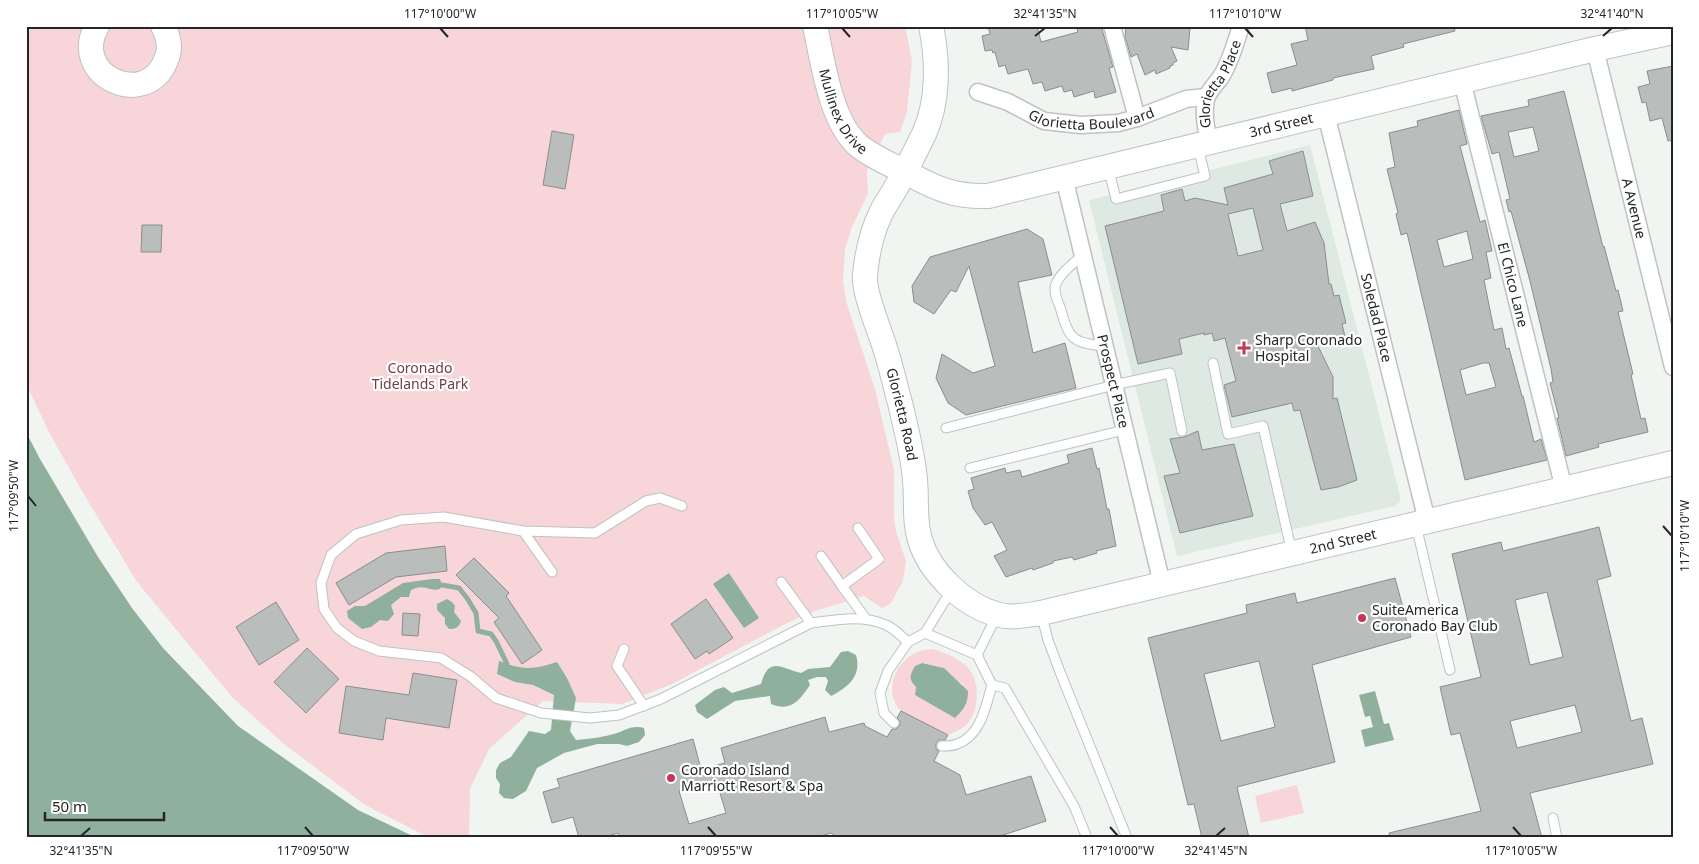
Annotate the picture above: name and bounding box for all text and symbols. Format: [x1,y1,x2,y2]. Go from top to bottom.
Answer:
text: 117°10'00"W [404,5,476,22]
text: 117°10'05"W [806,5,878,22]
text: 32°41'35"N [1013,5,1077,22]
text: 117°10'10"W [1209,5,1281,22]
text: 32°41'40"N [1580,5,1644,22]
street label: Glorietta Place [1195,37,1245,129]
street label: Mullinex Drive [815,67,872,158]
street label: Glorietta Boulevard [1025,102,1157,134]
street label: 3rd Street [1247,108,1315,141]
street label: A Avenue [1618,176,1651,241]
street label: El Chico Lane [1494,240,1533,329]
street label: Soledad Place [1357,271,1397,364]
place label: Sharp Coronado Hospital [1255,330,1362,365]
street label: Prospect Place [1093,332,1134,430]
marker: Sharp Coronado Hospital [1237,341,1251,355]
park label: Coronado Tidelands Park [372,358,469,393]
street label: Glorietta Road [882,366,923,462]
text: 117°09'50"W [5,460,22,532]
text: 117°10'10"W [1676,500,1693,572]
street label: 2nd Street [1308,524,1378,558]
place label: SuiteAmerica Coronado Bay Club [1372,600,1498,635]
marker: SuiteAmerica Coronado Bay Club [1356,612,1368,624]
place label: Coronado Island Marriott Resort & Spa [681,760,823,795]
marker: Coronado Island Marriott Resort & Spa [665,772,677,784]
scale bar [45,789,164,821]
text: 50 m [52,796,87,816]
text: 32°41'35"N [49,842,113,859]
text: 117°09'50"W [277,842,349,859]
text: 117°09'55"W [680,842,752,859]
text: 117°10'00"W [1082,842,1154,859]
text: 32°41'45"N [1184,842,1248,859]
text: 117°10'05"W [1485,842,1557,859]

